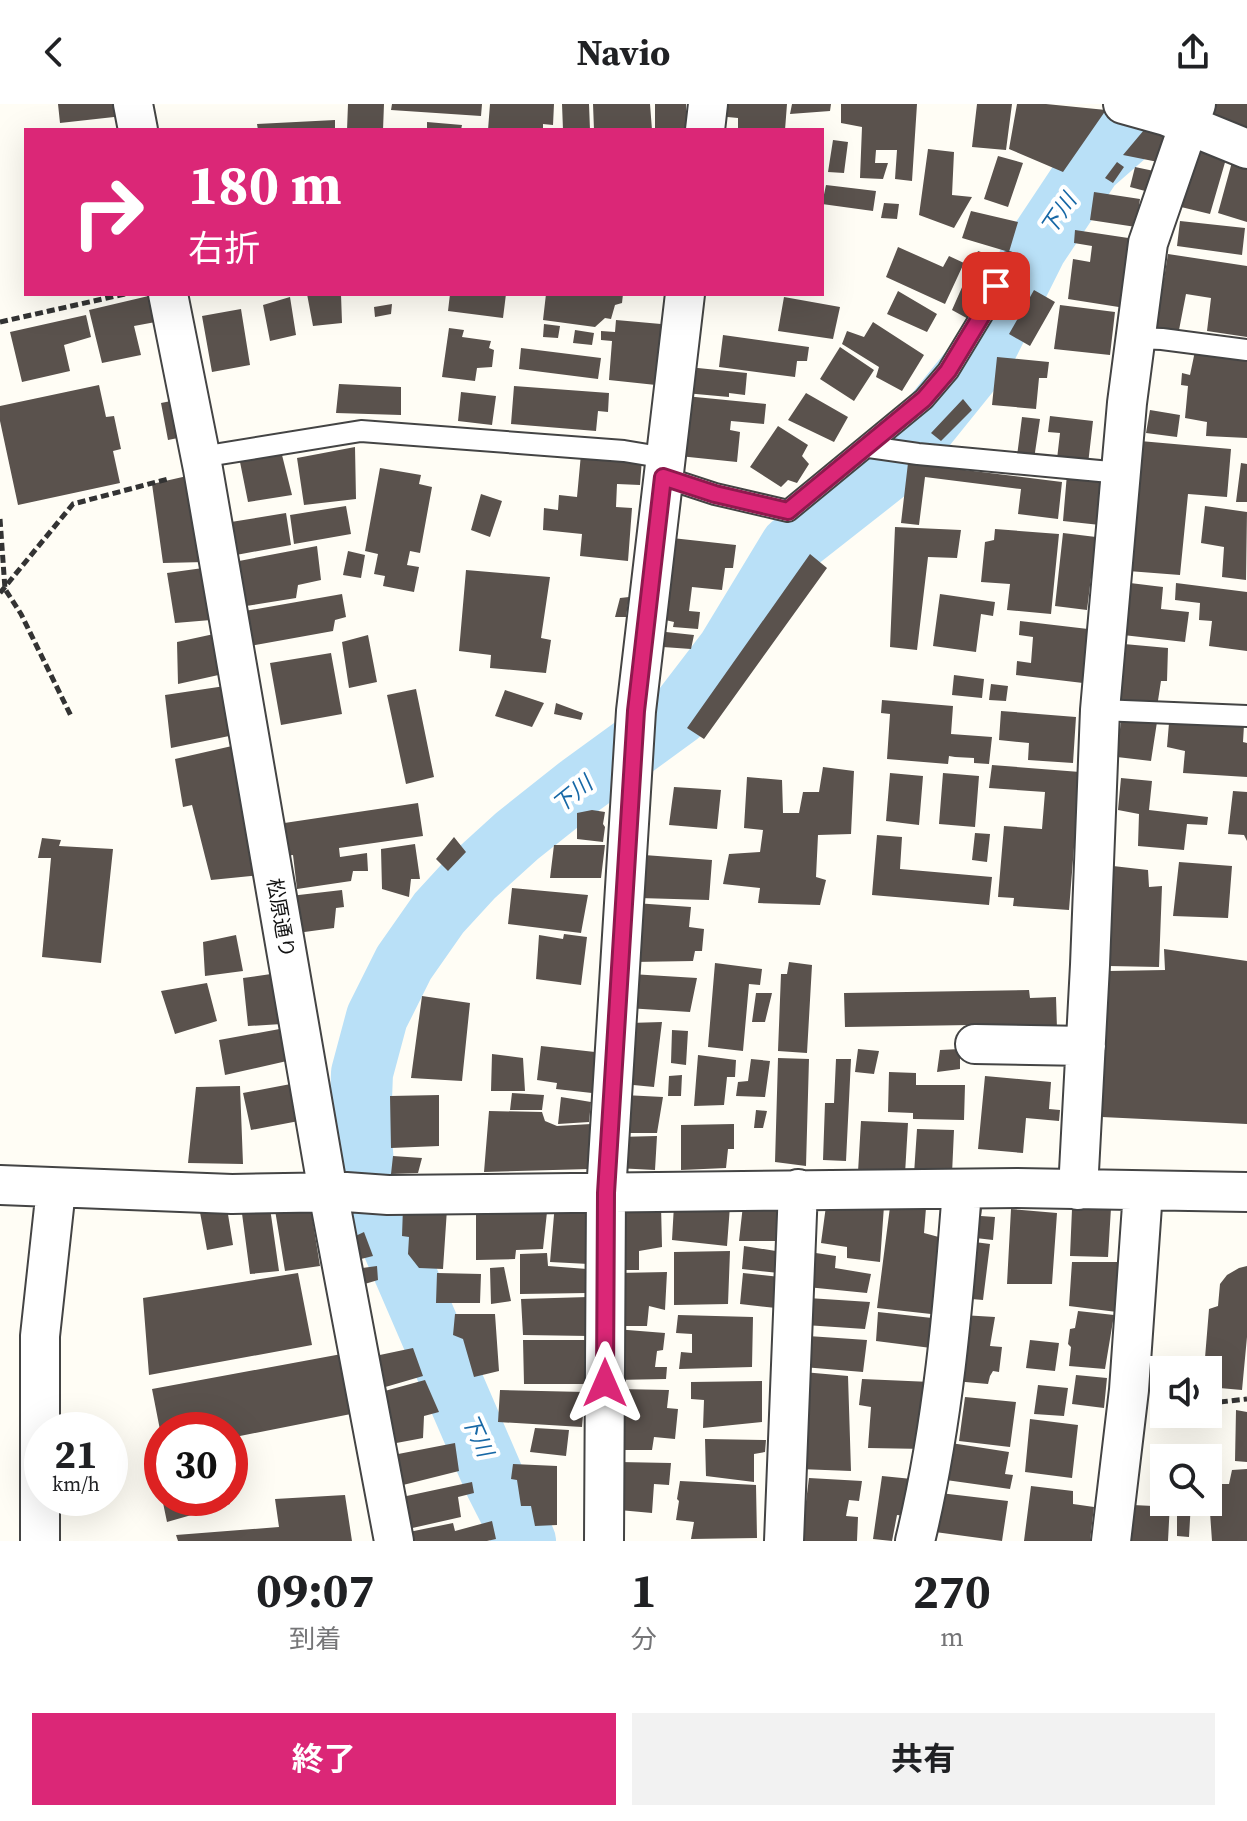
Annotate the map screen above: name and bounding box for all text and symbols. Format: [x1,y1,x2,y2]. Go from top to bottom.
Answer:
text: Navio [577,28,670,77]
icon: back [32,30,76,74]
icon: share [1171,30,1215,74]
text: 180 m [188,146,342,223]
icon: right [56,160,160,264]
water label: 下川 [1033,186,1084,241]
text: 右折 [188,224,260,273]
pin [962,252,1030,320]
icon: arrive [974,264,1018,308]
water label: 下川 [545,767,600,820]
street label: 松原通り [260,876,302,960]
position arrow [563,1341,647,1425]
map controls [1150,1356,1222,1516]
button: sound [1150,1356,1222,1428]
water label: 下川 [455,1409,501,1463]
speed limit sign: 30 [144,1412,248,1516]
text: 21 [54,1427,98,1481]
button: search [1150,1444,1222,1516]
text: km/h [52,1470,100,1498]
text: 09:07 [256,1557,375,1623]
text: 1 [631,1557,657,1623]
text: 270 [913,1558,991,1624]
text: m [940,1619,964,1655]
text: 到着 [289,1621,341,1657]
text: 分 [631,1621,657,1657]
button: 終了 [32,1713,616,1805]
button: 共有 [632,1713,1215,1805]

